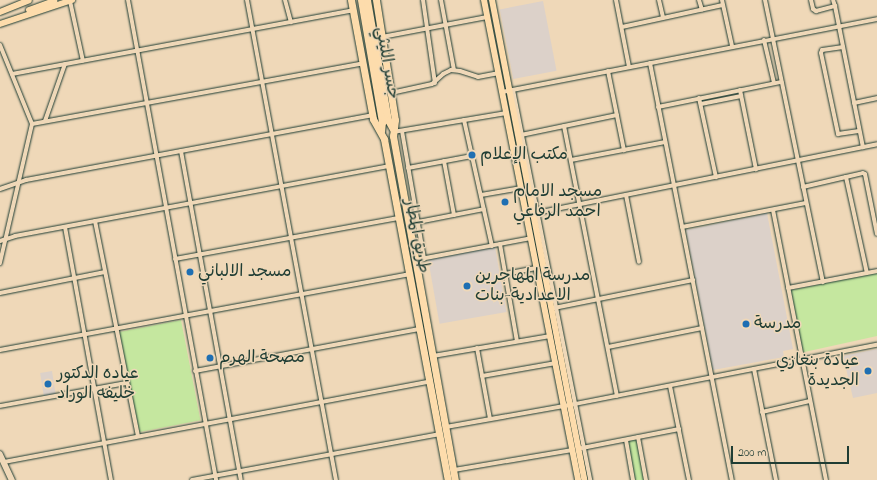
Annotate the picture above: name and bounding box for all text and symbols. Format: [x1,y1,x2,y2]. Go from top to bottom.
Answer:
street label: جسر الليثي [371,25,403,101]
place label: مكتب الإعلام [480,145,568,165]
marker: مكتب الإعلام [467,150,477,160]
place label: مسجد الامام احمد الرفاعي [513,182,602,222]
street label: طريق المطار [400,197,434,275]
marker: مسجد الامام احمد الرفاعي [500,197,510,207]
place label: مسجد الالباني [198,262,291,282]
place label: مدرسة المهاجرين الاعدادية-بنات [475,266,590,306]
marker: مسجد الالباني [185,267,195,277]
marker: مدرسة المهاجرين الاعدادية-بنات [462,281,472,291]
place label: مدرسة [754,314,801,334]
marker: مدرسة [741,319,751,329]
place label: مصحة الهرم [219,348,305,368]
place label: عيادة بنغازي الجديدة [776,351,859,391]
marker: مصحة الهرم [204,352,216,364]
place label: عياده الدكتور خليفه الوراد [57,364,139,404]
marker: عيادة بنغازي الجديدة [862,365,874,377]
marker: عياده الدكتور خليفه الوراد [42,378,54,390]
scale bar [733,438,851,464]
text: 200 m [738,444,767,462]

